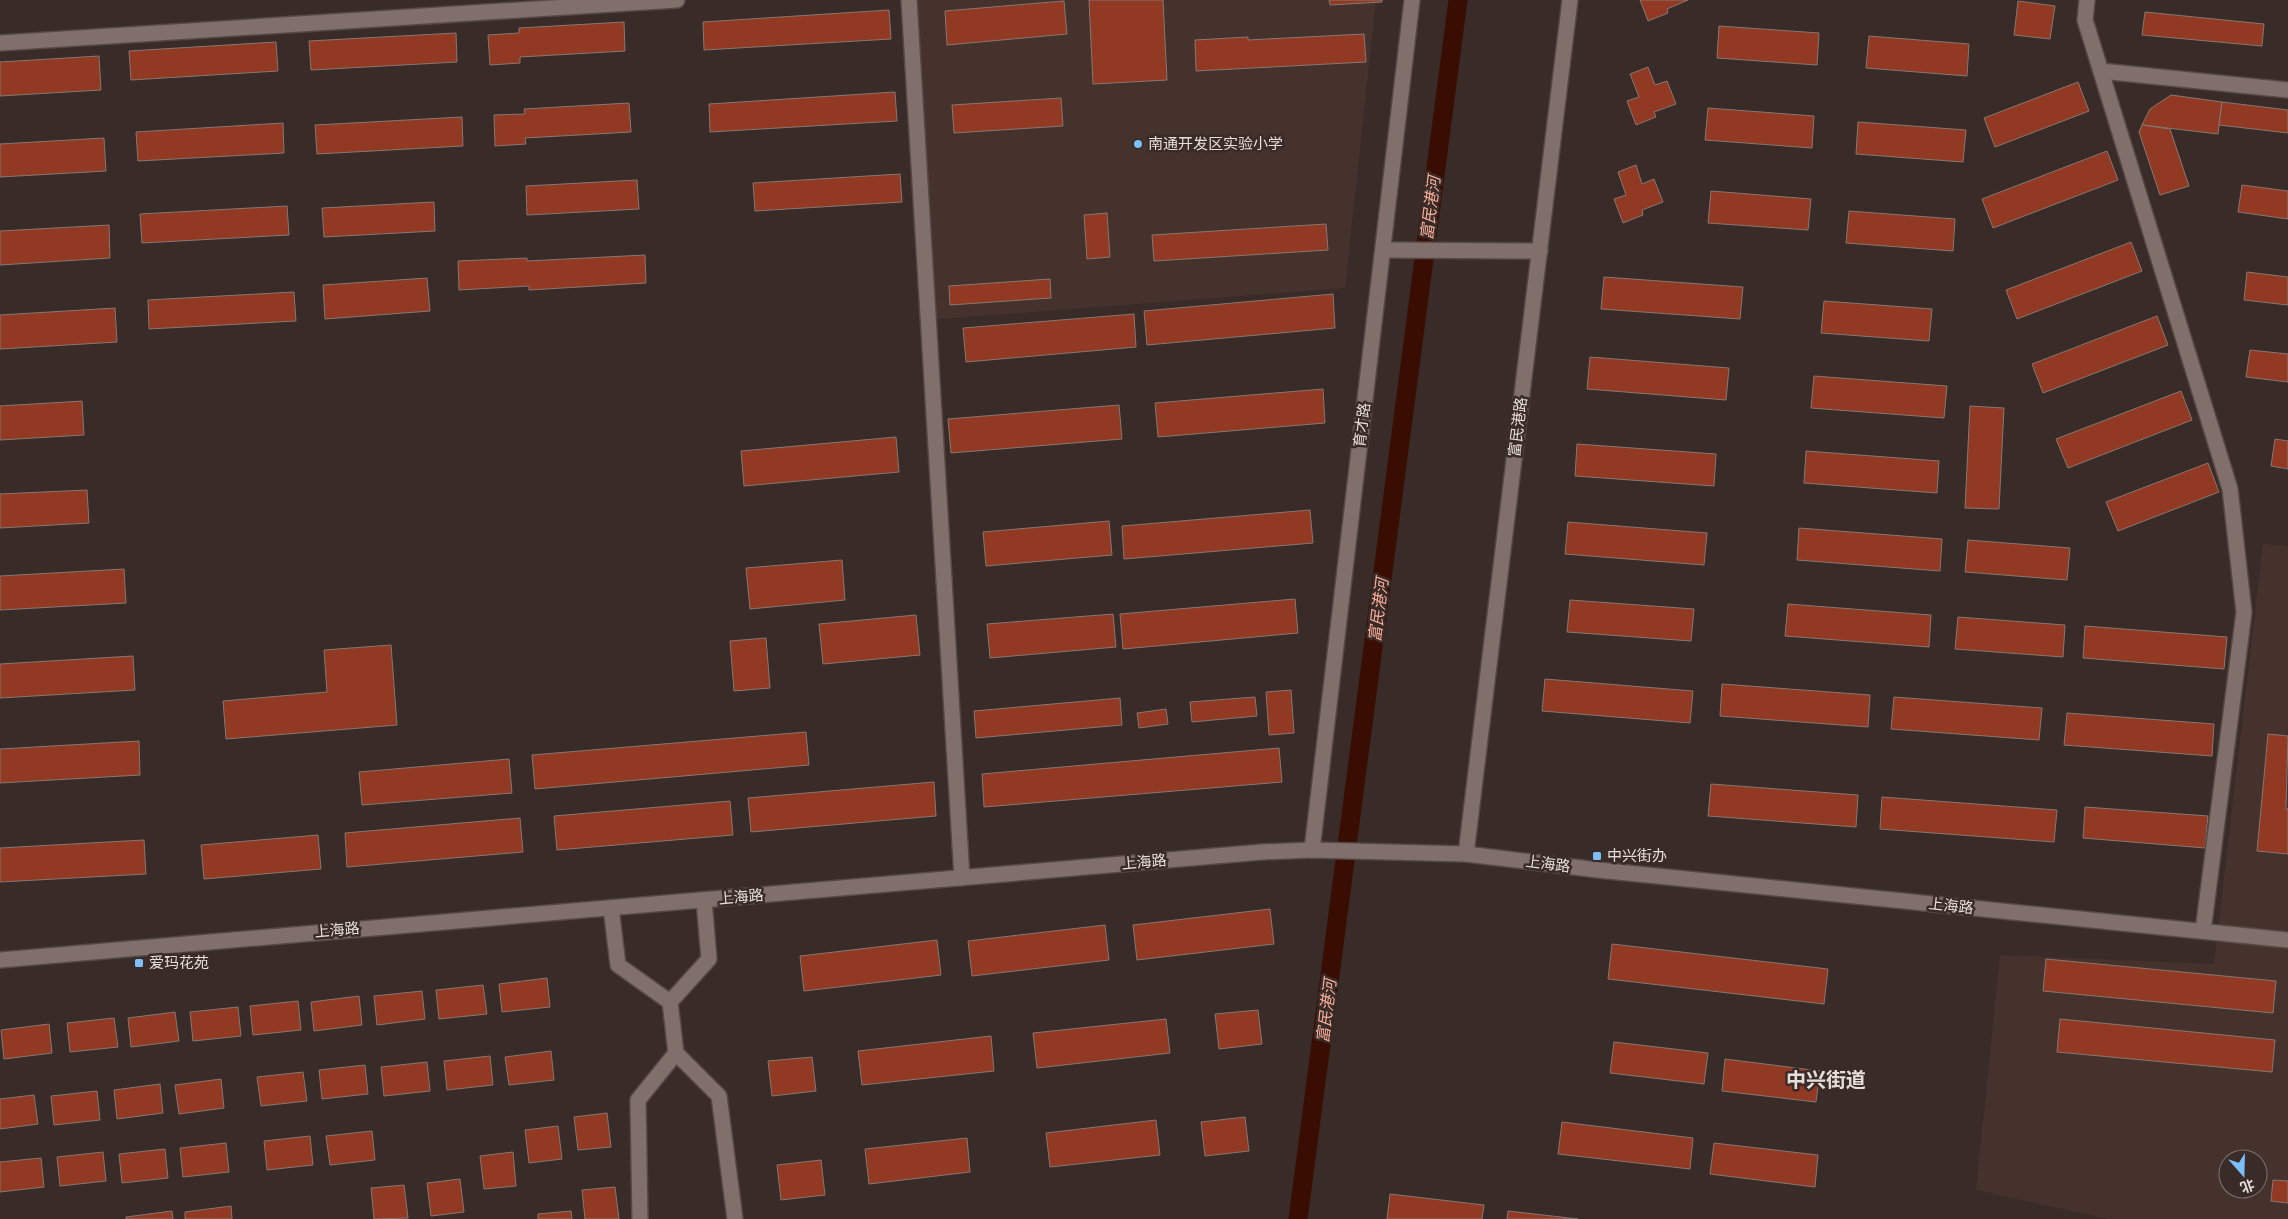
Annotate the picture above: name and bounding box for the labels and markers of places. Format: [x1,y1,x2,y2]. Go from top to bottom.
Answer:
place label: 南通开发区实验小学 [1148,134,1283,152]
marker: 南通开发区实验小学 [1132,138,1144,150]
place label: 中兴街办 [1607,846,1667,864]
marker: 中兴街办 [1591,850,1603,862]
place label: 爱玛花苑 [149,953,209,971]
marker: 爱玛花苑 [133,957,145,969]

